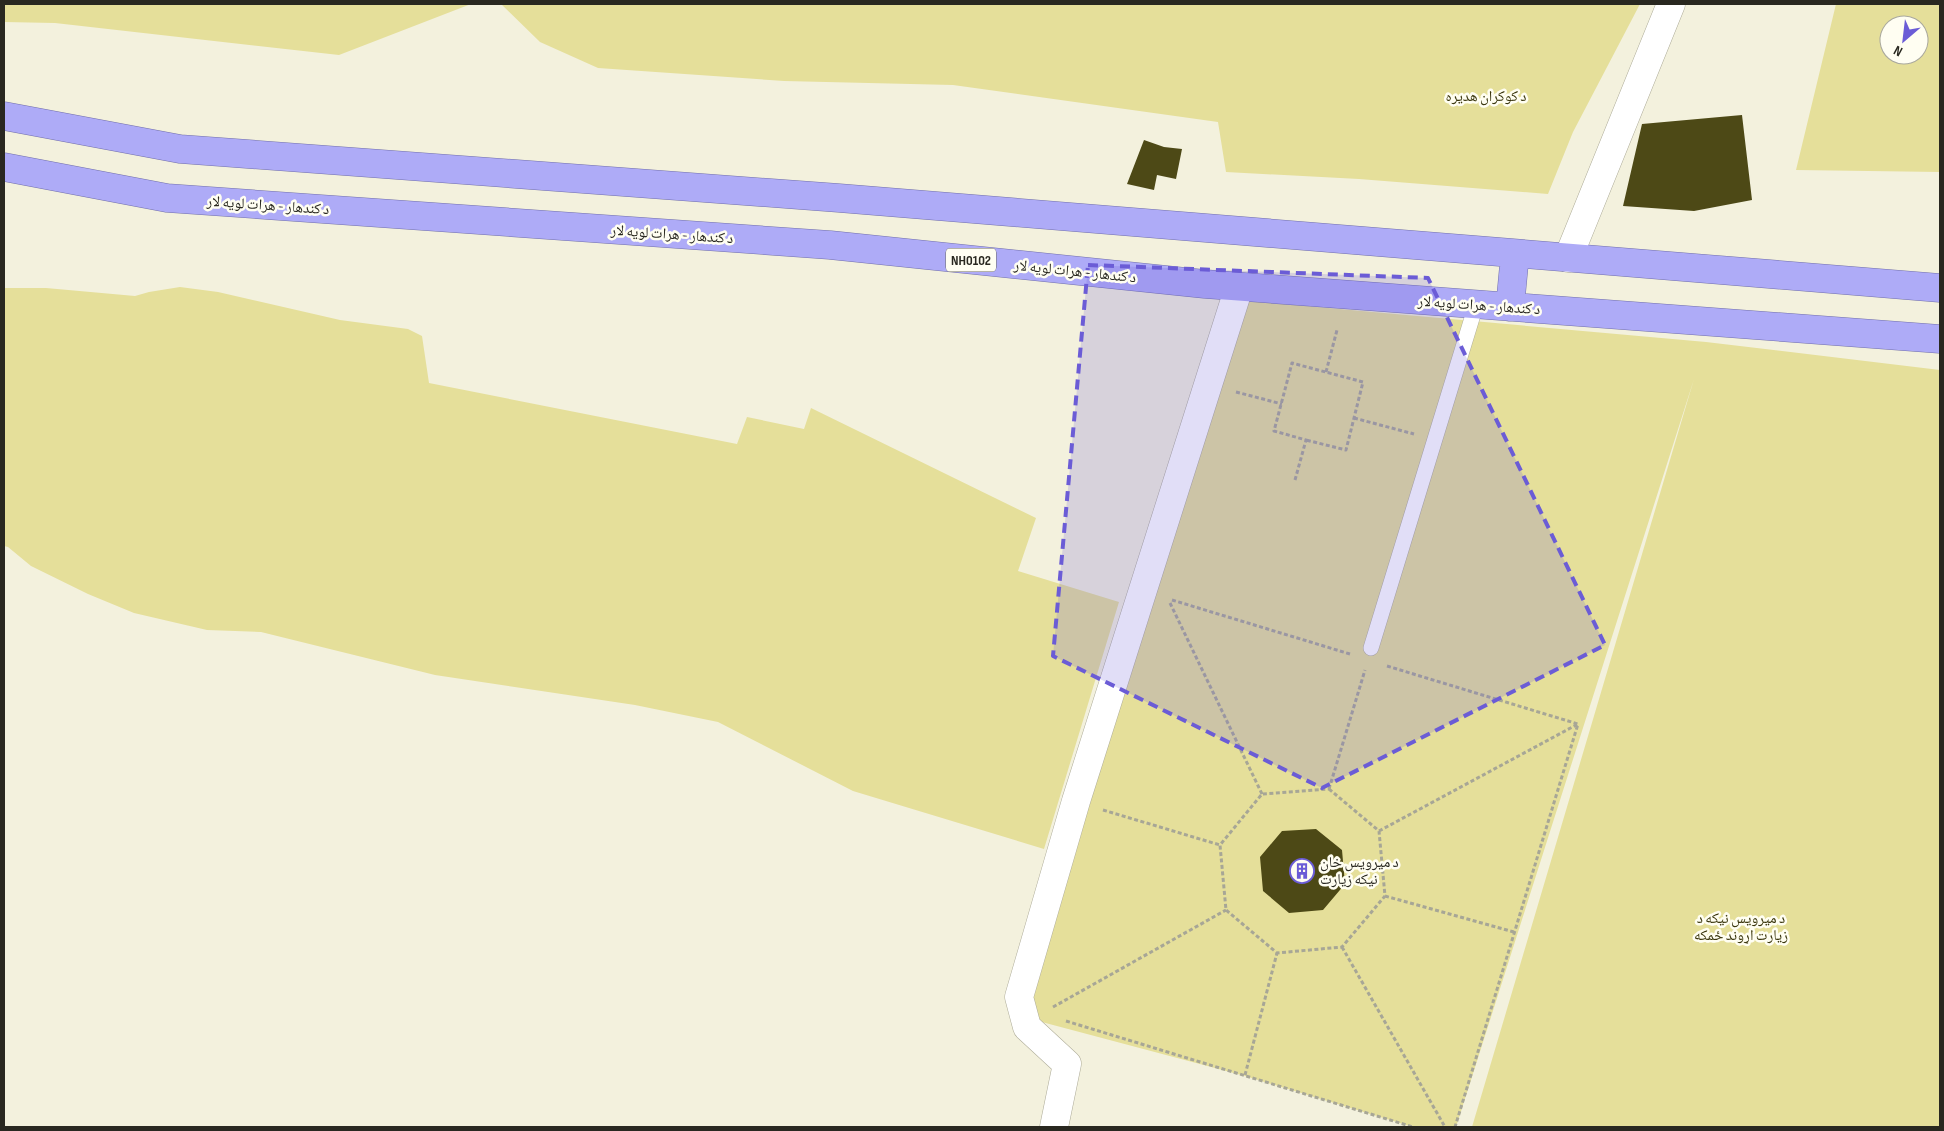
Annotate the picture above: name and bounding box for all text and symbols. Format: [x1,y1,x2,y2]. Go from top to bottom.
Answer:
north arrow [1879,15,1929,65]
text: N [1891,42,1905,60]
park label: د کوکران هديره [1446,87,1526,106]
street label: د کندهار - هرات لويه لار [205,192,330,219]
street label: د کندهار - هرات لويه لار [609,221,734,248]
road number: NH0102 [946,248,996,272]
street label: د کندهار - هرات لويه لار [1012,256,1137,287]
street label: د کندهار - هرات لويه لار [1416,292,1541,319]
place label: د میرویس خان نیکه زیارت [1320,853,1399,889]
building icon: د میرویس خان نیکه زیارت [1289,858,1315,884]
park label: د ميرویس نيکه د زيارت اړوند ځمکه [1694,909,1788,945]

